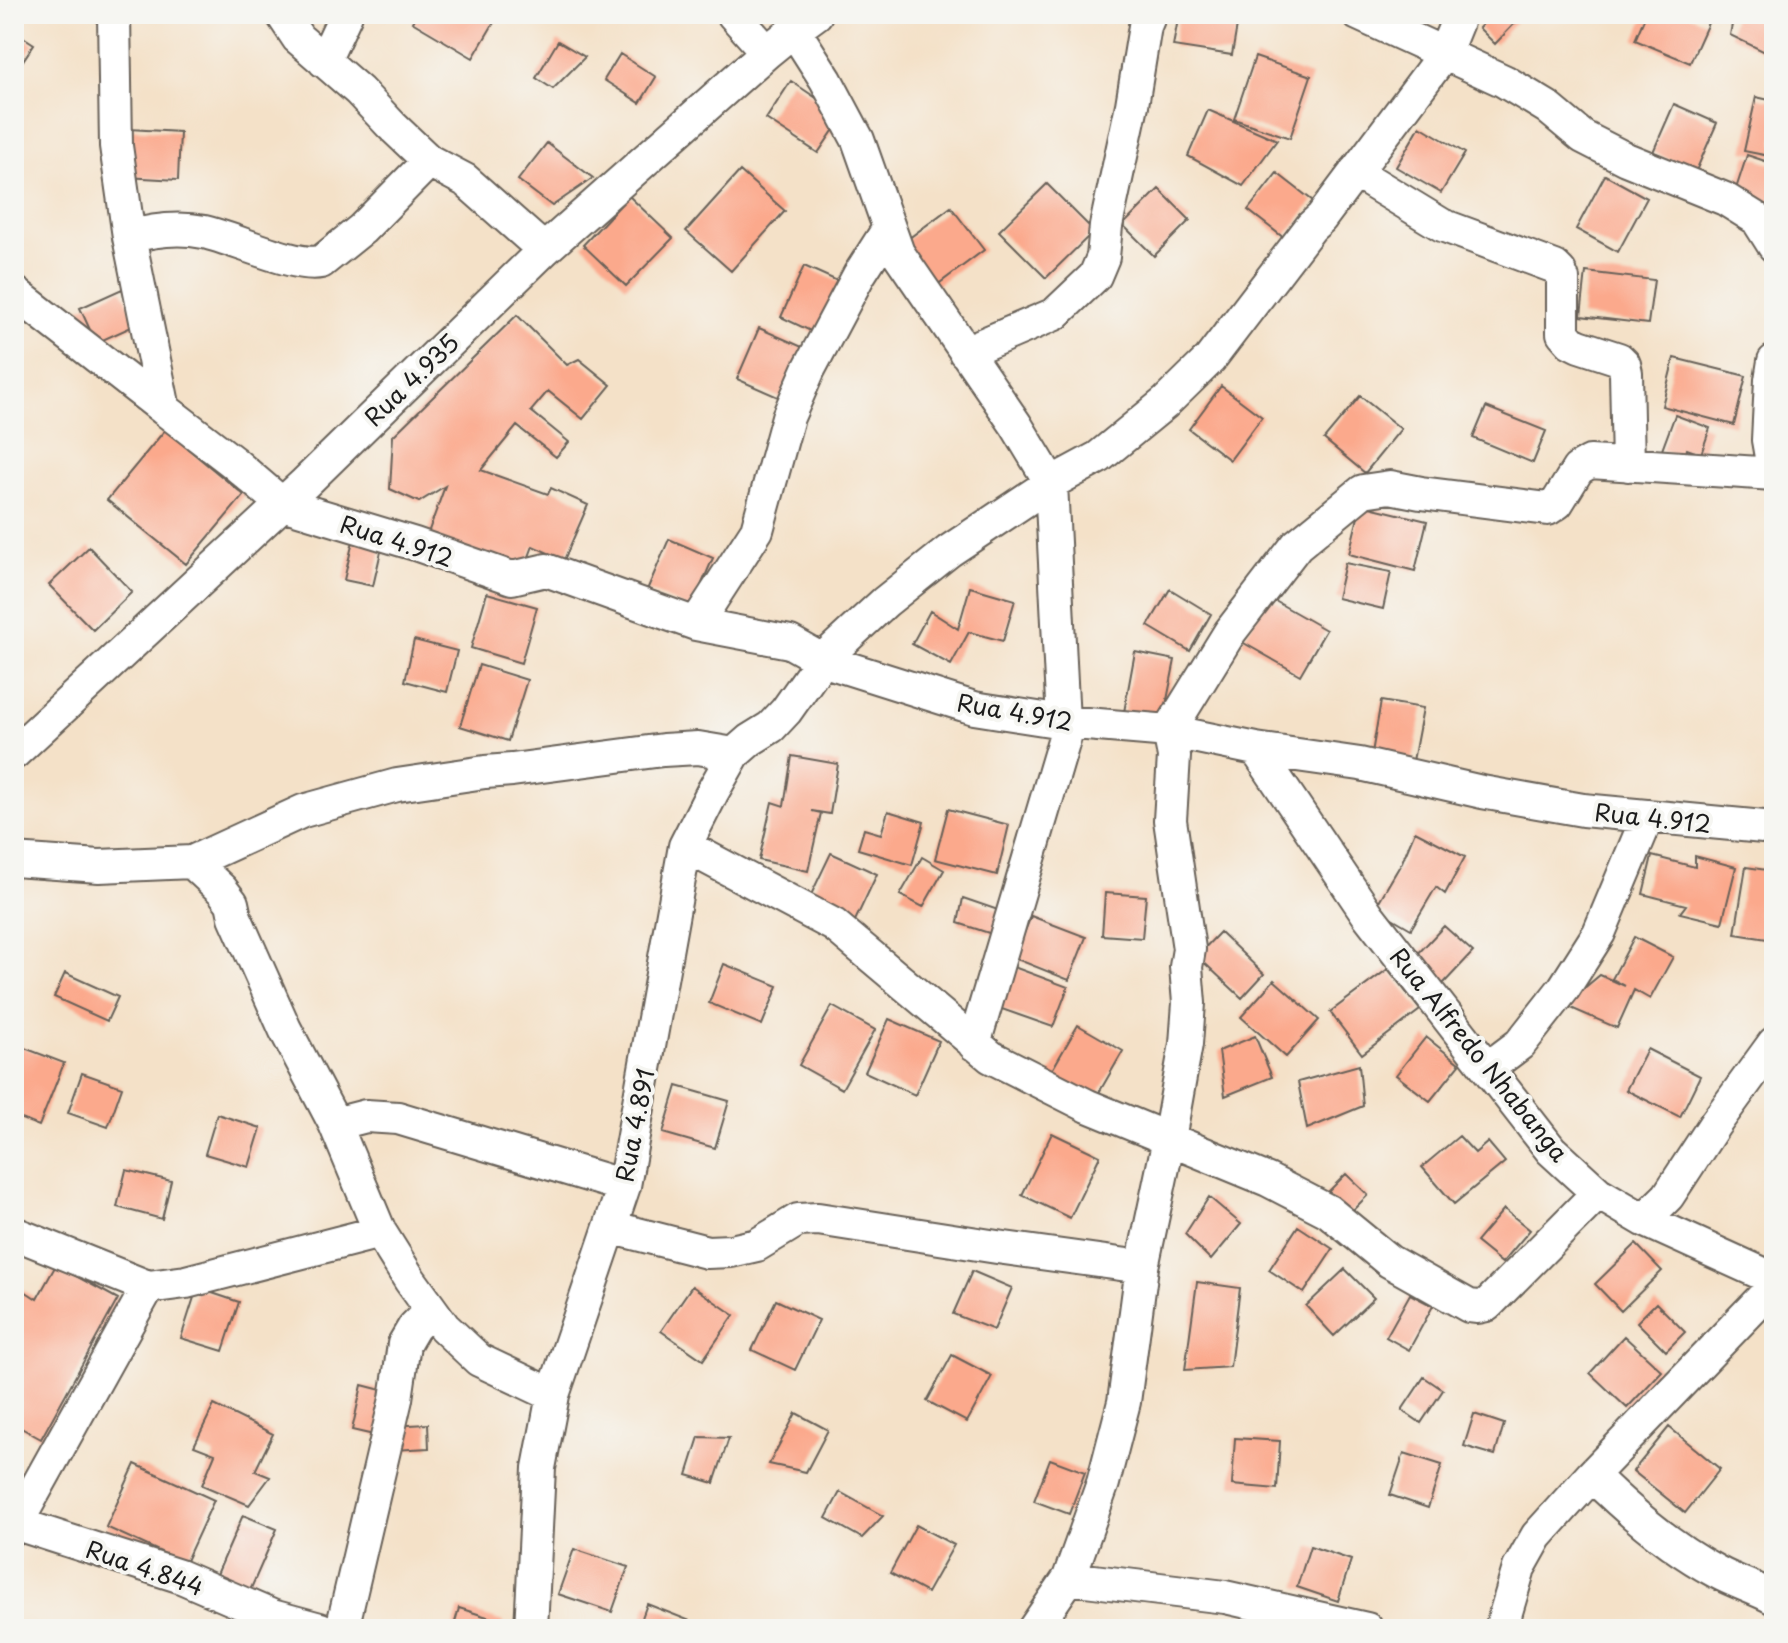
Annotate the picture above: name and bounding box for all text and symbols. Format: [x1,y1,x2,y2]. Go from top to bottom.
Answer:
street label: Rua 4.935 [355,324,467,434]
street label: Rua 4.912 [336,505,458,575]
street label: Rua 4.912 [954,683,1076,739]
street label: Rua 4.912 [1593,793,1713,841]
street label: Rua Alfredo Nhabanga [1382,939,1578,1169]
street label: Rua 4.891 [605,1065,663,1185]
street label: Rua 4.844 [81,1530,209,1604]

